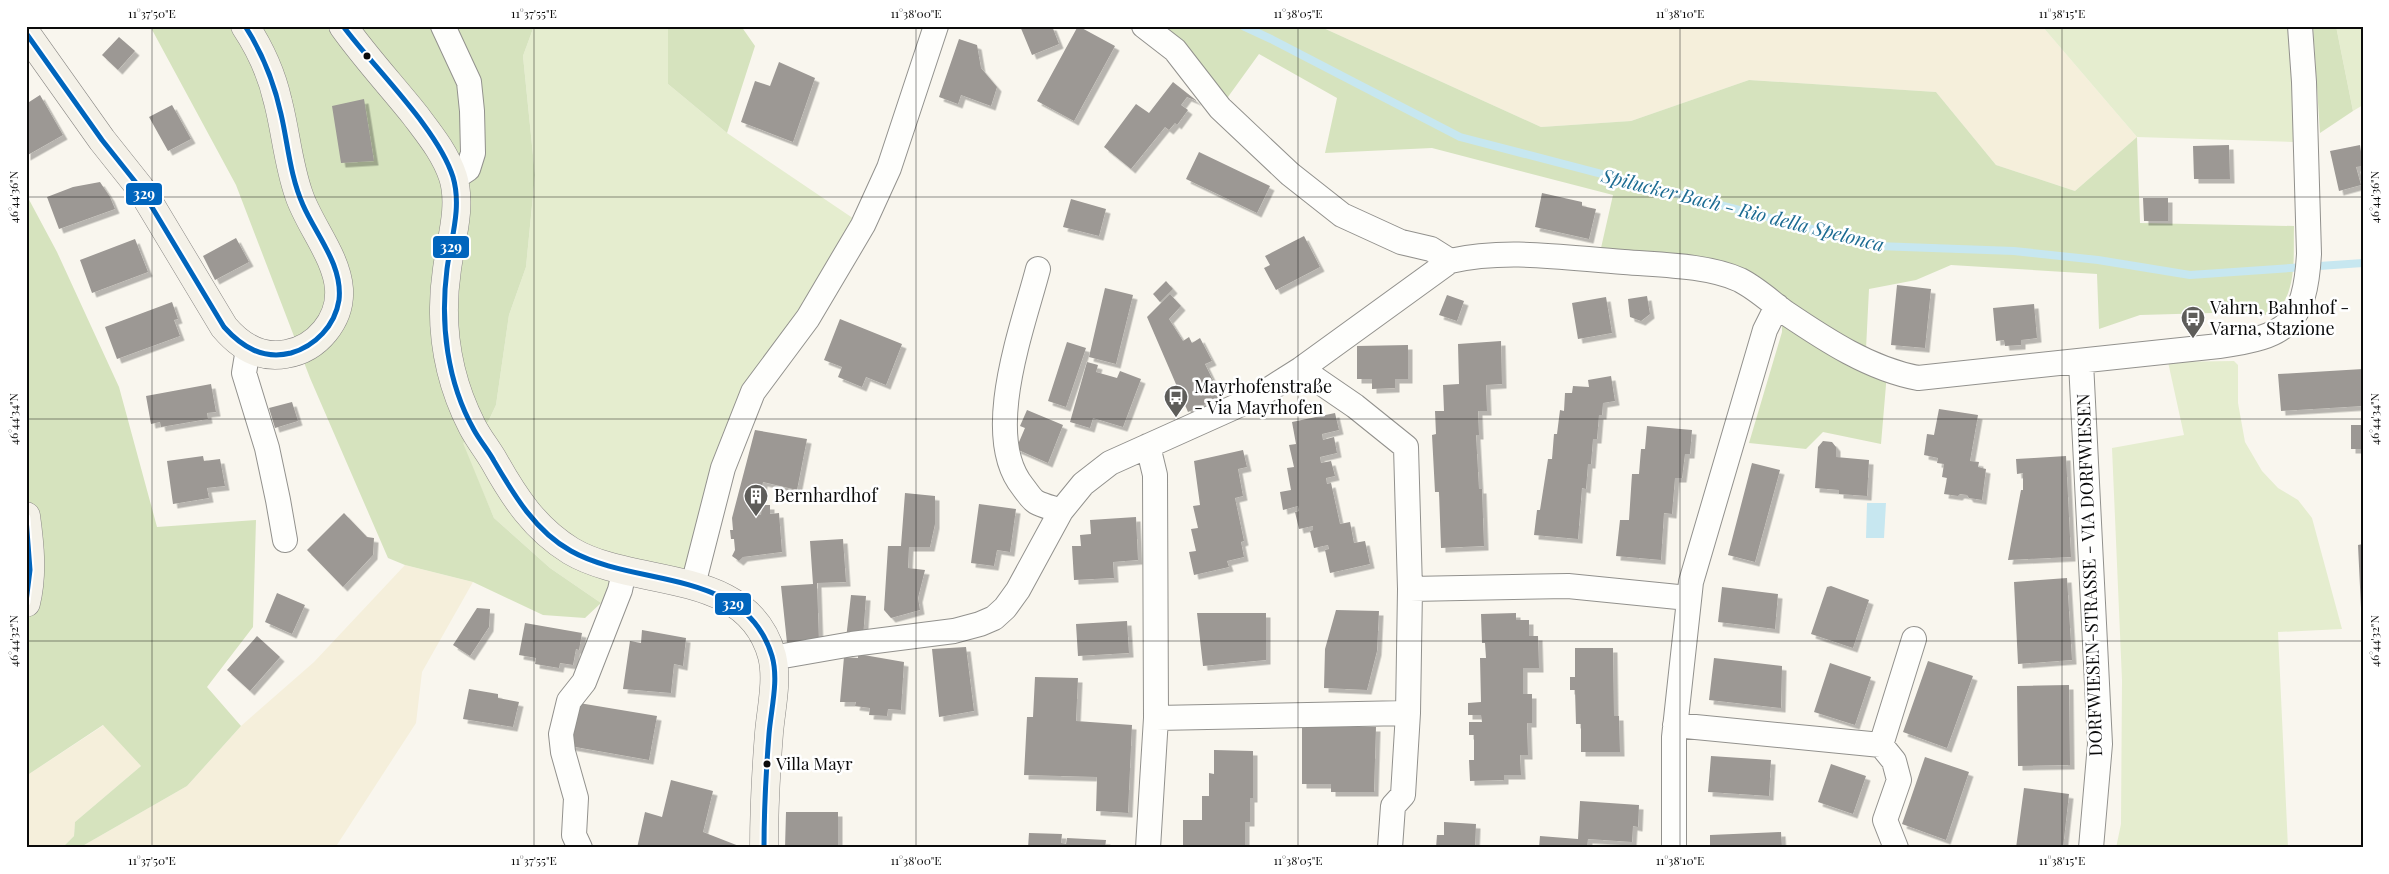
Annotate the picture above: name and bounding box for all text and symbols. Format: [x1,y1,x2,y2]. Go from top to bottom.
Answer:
text: 11°37'50"E [128,5,176,21]
text: 11°37'55"E [511,5,557,21]
text: 11°38'00"E [890,5,942,21]
text: 11°38'05"E [1273,5,1323,21]
text: 11°38'10"E [1656,5,1704,21]
text: 11°38'15"E [2039,5,2085,21]
unlabelled marker [362,51,372,61]
water label: Spilucker Bach - Rio della Spelonca [1598,161,1887,257]
text: 46°44'36"N [5,170,21,223]
text: 46°44'36"N [2366,170,2382,223]
line badge: 329 [125,182,163,206]
text: 329 [133,184,155,203]
line badge: 329 [432,235,470,259]
text: 329 [440,237,462,256]
place label: Vahrn, Bahnhof - Varna, Stazione [2209,295,2349,340]
bus stop icon: Vahrn, Bahnhof - Varna, Stazione [2180,305,2206,339]
place label: Mayrhofenstraße - Via Mayrhofen [1194,374,1332,419]
bus stop icon: Mayrhofenstraße - Via Mayrhofen [1163,384,1189,418]
text: 46°44'34"N [5,393,21,445]
street label: DORFWIESEN-STRASSE - VIA DORFWIESEN [2071,393,2107,757]
text: 46°44'34"N [2366,393,2382,445]
building icon: Bernhardhof [743,483,769,517]
place label: Bernhardhof [774,483,879,507]
line badge: 329 [714,592,752,616]
text: 329 [722,594,744,613]
text: 46°44'32"N [5,615,21,667]
text: 46°44'32"N [2366,615,2382,667]
place label: Villa Mayr [775,752,853,774]
marker: Villa Mayr [762,759,772,769]
text: 11°37'50"E [128,852,176,868]
text: 11°37'55"E [511,852,557,868]
text: 11°38'00"E [890,852,942,868]
text: 11°38'05"E [1273,852,1323,868]
text: 11°38'10"E [1656,852,1704,868]
text: 11°38'15"E [2039,852,2085,868]

